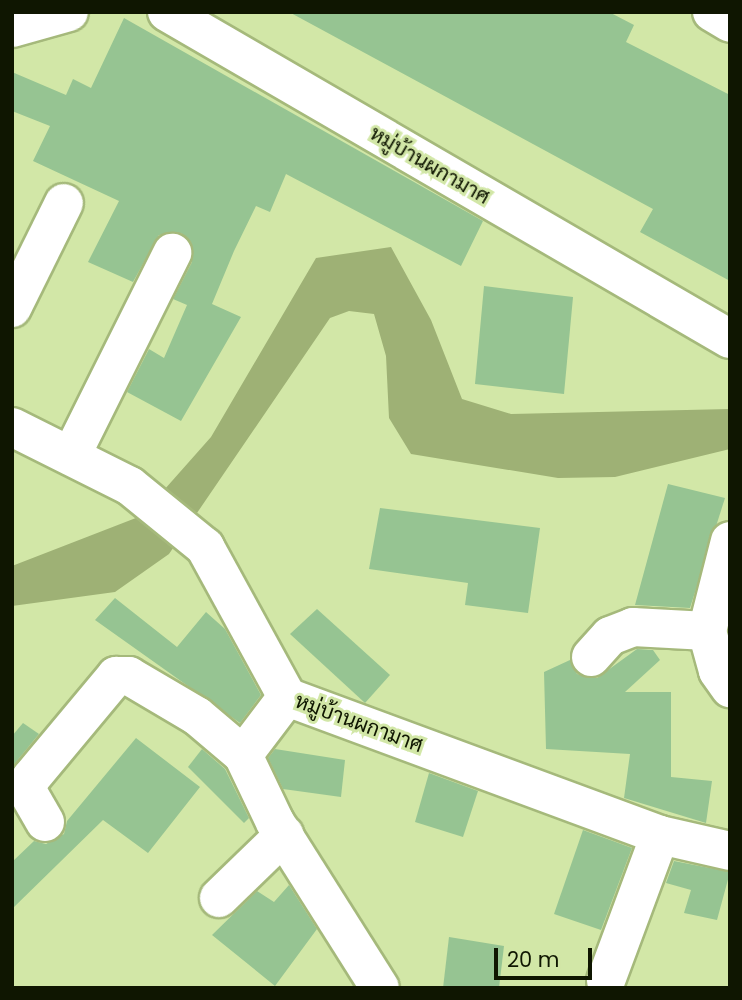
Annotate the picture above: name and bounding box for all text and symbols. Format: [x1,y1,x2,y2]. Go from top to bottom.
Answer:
street label: หมู่บ้านผกามาศ [365,120,495,210]
street label: หมู่บ้านผกามาศ [292,688,426,758]
scale bar [497,934,595,978]
text: 20 m [507,945,560,974]

